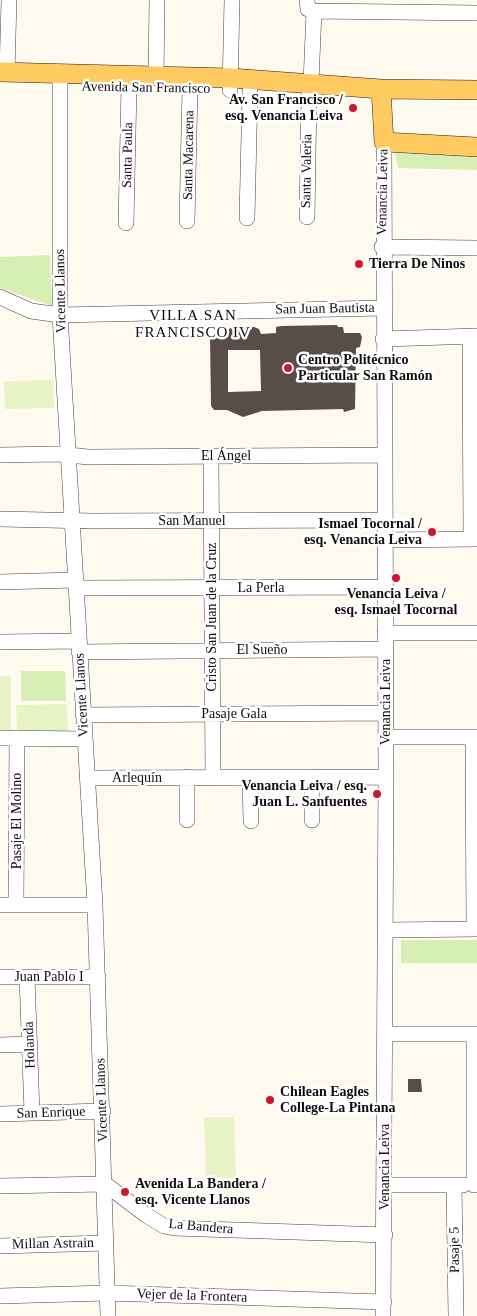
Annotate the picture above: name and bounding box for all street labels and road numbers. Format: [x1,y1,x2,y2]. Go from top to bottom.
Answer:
street label: Avenida San Francisco [81,78,211,98]
street label: Santa Macarena [180,110,198,200]
street label: Santa Paula [119,122,137,188]
street label: Santa Valeria [298,134,316,208]
street label: Venancia Leiva [374,149,392,235]
street label: Vicente Llanos [52,249,70,333]
street label: San Juan Bautista [275,300,375,318]
street label: El Ángel [201,448,251,464]
street label: San Manuel [158,513,226,529]
street label: Cristo San Juan de la Cruz [204,543,220,691]
street label: La Perla [237,580,285,596]
street label: El Sueño [237,642,287,658]
street label: Vicente Llanos [71,652,93,738]
street label: Venancia Leiva [378,659,394,745]
street label: Pasaje Gala [201,706,267,722]
street label: Arlequín [112,770,162,786]
street label: Pasaje El Molino [9,773,25,869]
street label: Juan Pablo I [14,969,84,985]
street label: Holanda [21,1021,39,1069]
street label: Vicente Llanos [92,1058,112,1142]
street label: San Enrique [16,1103,86,1123]
street label: Venancia Leiva [377,1124,393,1210]
street label: La Bandera [168,1216,234,1238]
street label: Pasaje 5 [446,1227,464,1273]
street label: Millan Astrain [12,1235,94,1253]
street label: Vejer de la Frontera [136,1286,248,1306]

